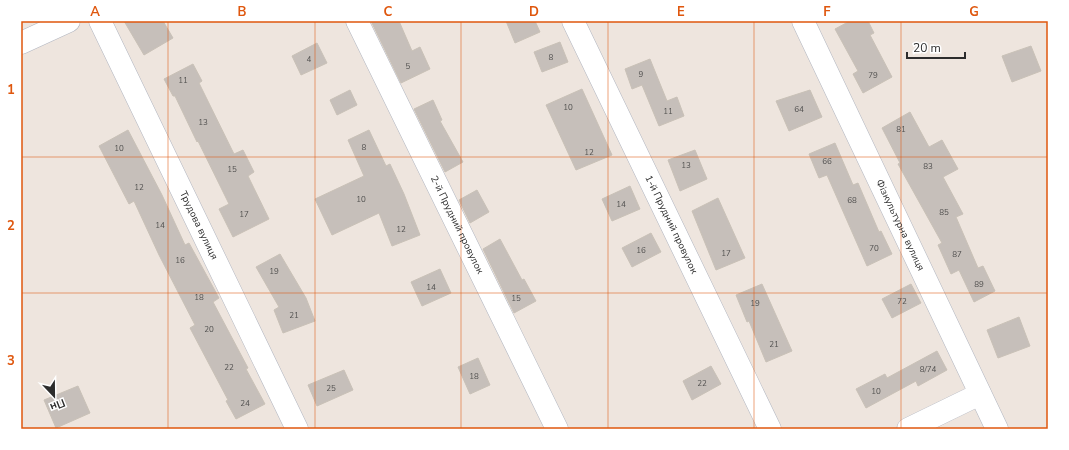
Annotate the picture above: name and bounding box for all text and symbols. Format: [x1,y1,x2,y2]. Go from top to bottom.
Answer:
text: A [90,3,100,21]
text: B [238,3,247,21]
text: C [384,3,393,21]
text: D [529,3,539,21]
text: E [677,3,685,21]
text: F [823,3,831,21]
text: G [969,3,979,21]
scale bar [907,34,965,60]
text: 20 m [913,40,941,56]
house number: 8 [549,52,554,63]
house number: 4 [307,54,312,65]
house number: 5 [406,61,411,72]
house number: 9 [639,69,644,80]
house number: 79 [868,70,878,81]
house number: 11 [178,75,188,86]
text: 1 [7,81,15,99]
house number: 10 [563,102,573,113]
house number: 64 [794,104,804,115]
house number: 11 [663,106,673,117]
house number: 13 [198,117,208,128]
house number: 81 [896,124,906,135]
house number: 8 [362,142,367,153]
house number: 10 [114,143,124,154]
house number: 12 [584,147,594,158]
house number: 66 [822,156,832,167]
house number: 13 [681,160,691,171]
house number: 83 [923,161,933,172]
house number: 15 [227,164,237,175]
street label: 2-й Прудний провулок [427,173,487,277]
street label: 1-й Прудний провулок [642,173,701,277]
street label: Фізкультурна вулиця [872,177,928,273]
house number: 12 [134,182,144,193]
street label: Трудова вулиця [176,189,221,262]
house number: 10 [356,194,366,205]
house number: 68 [847,195,857,206]
house number: 14 [616,199,626,210]
house number: 85 [939,207,949,218]
house number: 17 [239,209,249,220]
text: 2 [7,217,15,235]
house number: 14 [155,220,165,231]
house number: 12 [396,224,406,235]
house number: 70 [869,243,879,254]
house number: 16 [636,245,646,256]
house number: 17 [721,248,731,259]
house number: 87 [952,249,962,260]
house number: 16 [175,255,185,266]
house number: 19 [269,266,279,277]
house number: 89 [974,279,984,290]
house number: 14 [426,282,436,293]
house number: 18 [194,292,204,303]
house number: 15 [511,293,521,304]
house number: 72 [897,296,907,307]
house number: 19 [750,298,760,309]
house number: 21 [289,310,299,321]
house number: 20 [204,324,214,335]
house number: 21 [769,339,779,350]
text: 3 [7,352,15,370]
house number: 22 [224,362,234,373]
house number: 8/74 [920,364,937,375]
house number: 18 [469,371,479,382]
north arrow [34,376,74,416]
house number: 22 [697,378,707,389]
house number: 25 [326,383,336,394]
house number: 10 [871,386,881,397]
text: Пн [48,395,67,415]
house number: 24 [240,398,250,409]

